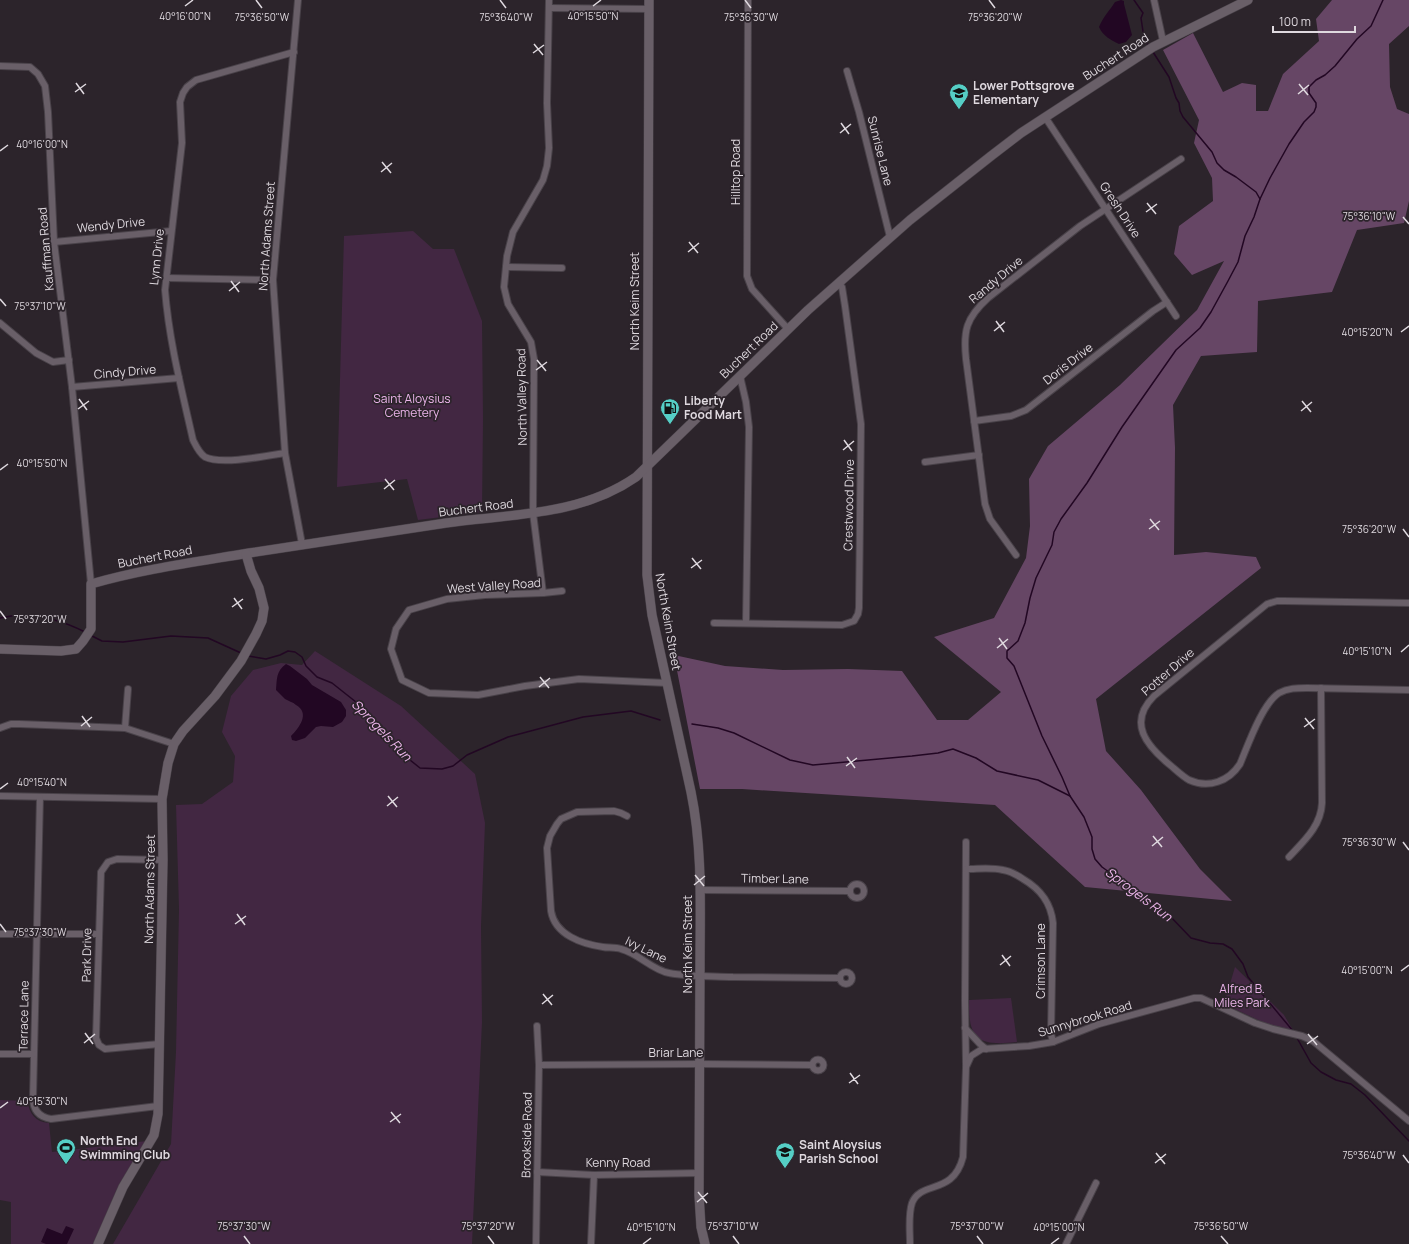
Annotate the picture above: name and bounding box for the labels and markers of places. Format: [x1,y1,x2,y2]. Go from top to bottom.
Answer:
place label: Lower Pottsgrove Elementary [973,77,1074,108]
school or university icon: Lower Pottsgrove Elementary [948,82,970,110]
place label: Liberty Food Mart [684,392,742,423]
fuel station icon: Liberty Food Mart [659,397,681,425]
place label: North End Swimming Club [80,1132,170,1163]
place label: Saint Aloysius Parish School [799,1136,882,1167]
sports icon: North End Swimming Club [55,1137,77,1165]
school or university icon: Saint Aloysius Parish School [774,1141,796,1169]

